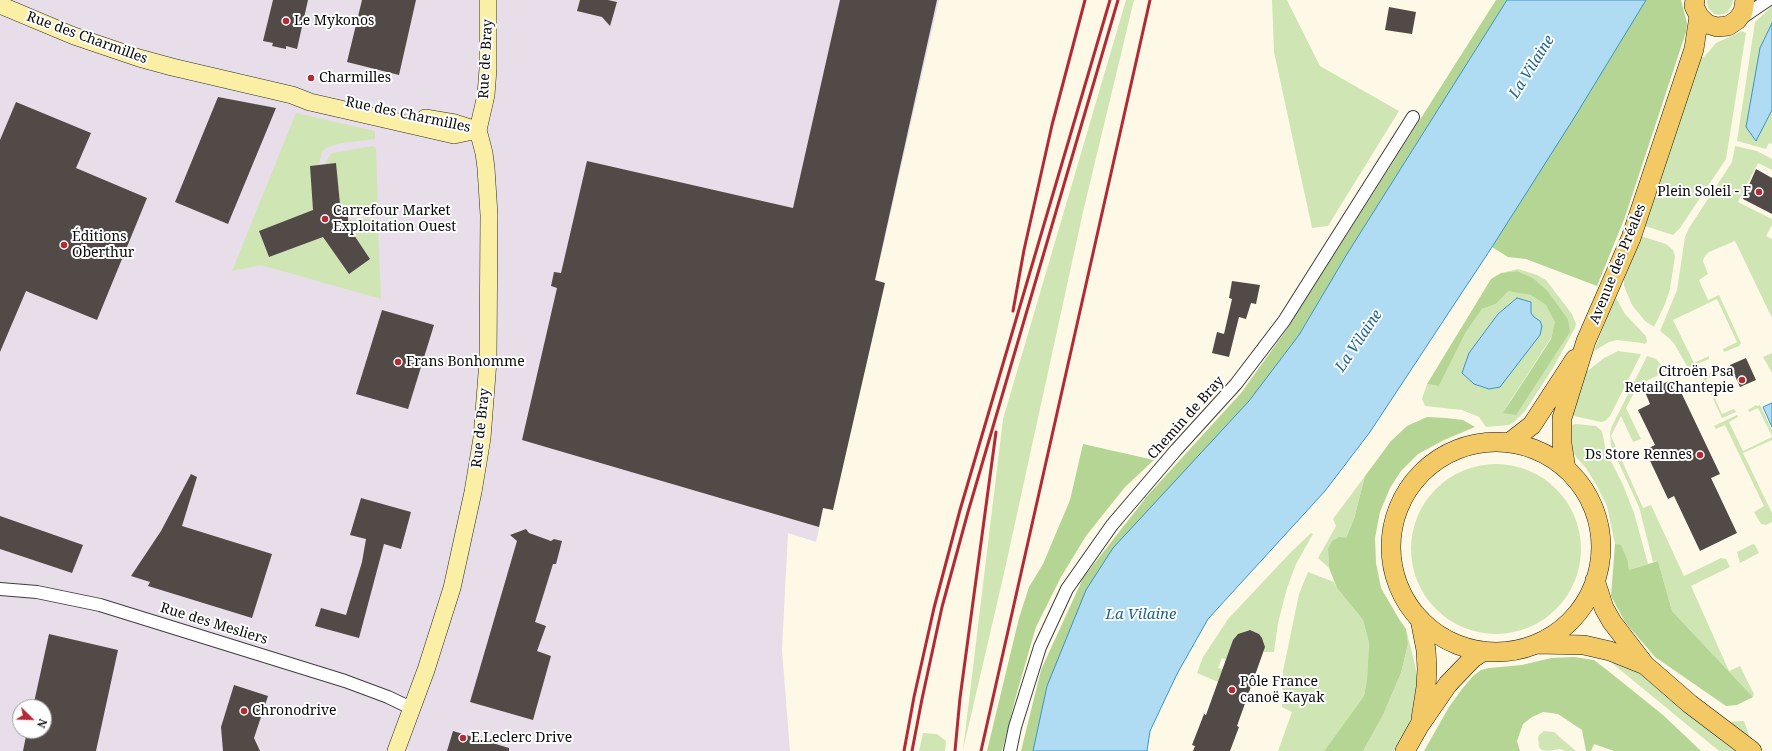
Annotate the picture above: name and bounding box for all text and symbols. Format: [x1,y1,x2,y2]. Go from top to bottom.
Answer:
street label: Rue des Charmilles [24,8,150,68]
place label: Le Mykonos [294,13,374,29]
marker: Le Mykonos [281,16,291,26]
street label: Rue de Bray [476,19,496,99]
water label: La Vilaine [1506,32,1558,102]
place label: Charmilles [319,70,391,86]
marker: Charmilles [306,73,316,83]
street label: Rue des Charmilles [344,94,472,136]
place label: Plein Soleil - F [1657,184,1751,200]
marker: Plein Soleil - F [1754,187,1764,197]
street label: Avenue des Préales [1586,201,1650,327]
place label: Carrefour Market Exploitation Ouest [333,203,456,236]
marker: Carrefour Market Exploitation Ouest [320,214,330,224]
place label: Éditions Oberthur [72,229,134,262]
marker: Éditions Oberthur [59,240,69,250]
water label: La Vilaine [1332,307,1386,375]
place label: Frans Bonhomme [406,354,525,370]
marker: Frans Bonhomme [393,357,403,367]
place label: Citroën Psa Retail Chantepie [1625,364,1734,396]
street label: Chemin de Bray [1144,373,1228,463]
marker: Citroën Psa Retail Chantepie [1737,375,1747,385]
street label: Rue de Bray [468,387,494,469]
place label: Ds Store Rennes [1585,447,1692,463]
marker: Ds Store Rennes [1695,450,1705,460]
street label: Rue des Mesliers [158,600,270,648]
water label: La Vilaine [1106,606,1176,624]
place label: Pôle France canoë Kayak [1240,674,1324,706]
marker: Pôle France canoë Kayak [1227,685,1237,695]
north arrow [12,699,52,739]
place label: Chronodrive [252,703,337,719]
marker: Chronodrive [239,706,249,716]
text: N [34,717,51,730]
place label: E.Leclerc Drive [471,730,572,746]
marker: E.Leclerc Drive [458,733,468,743]

